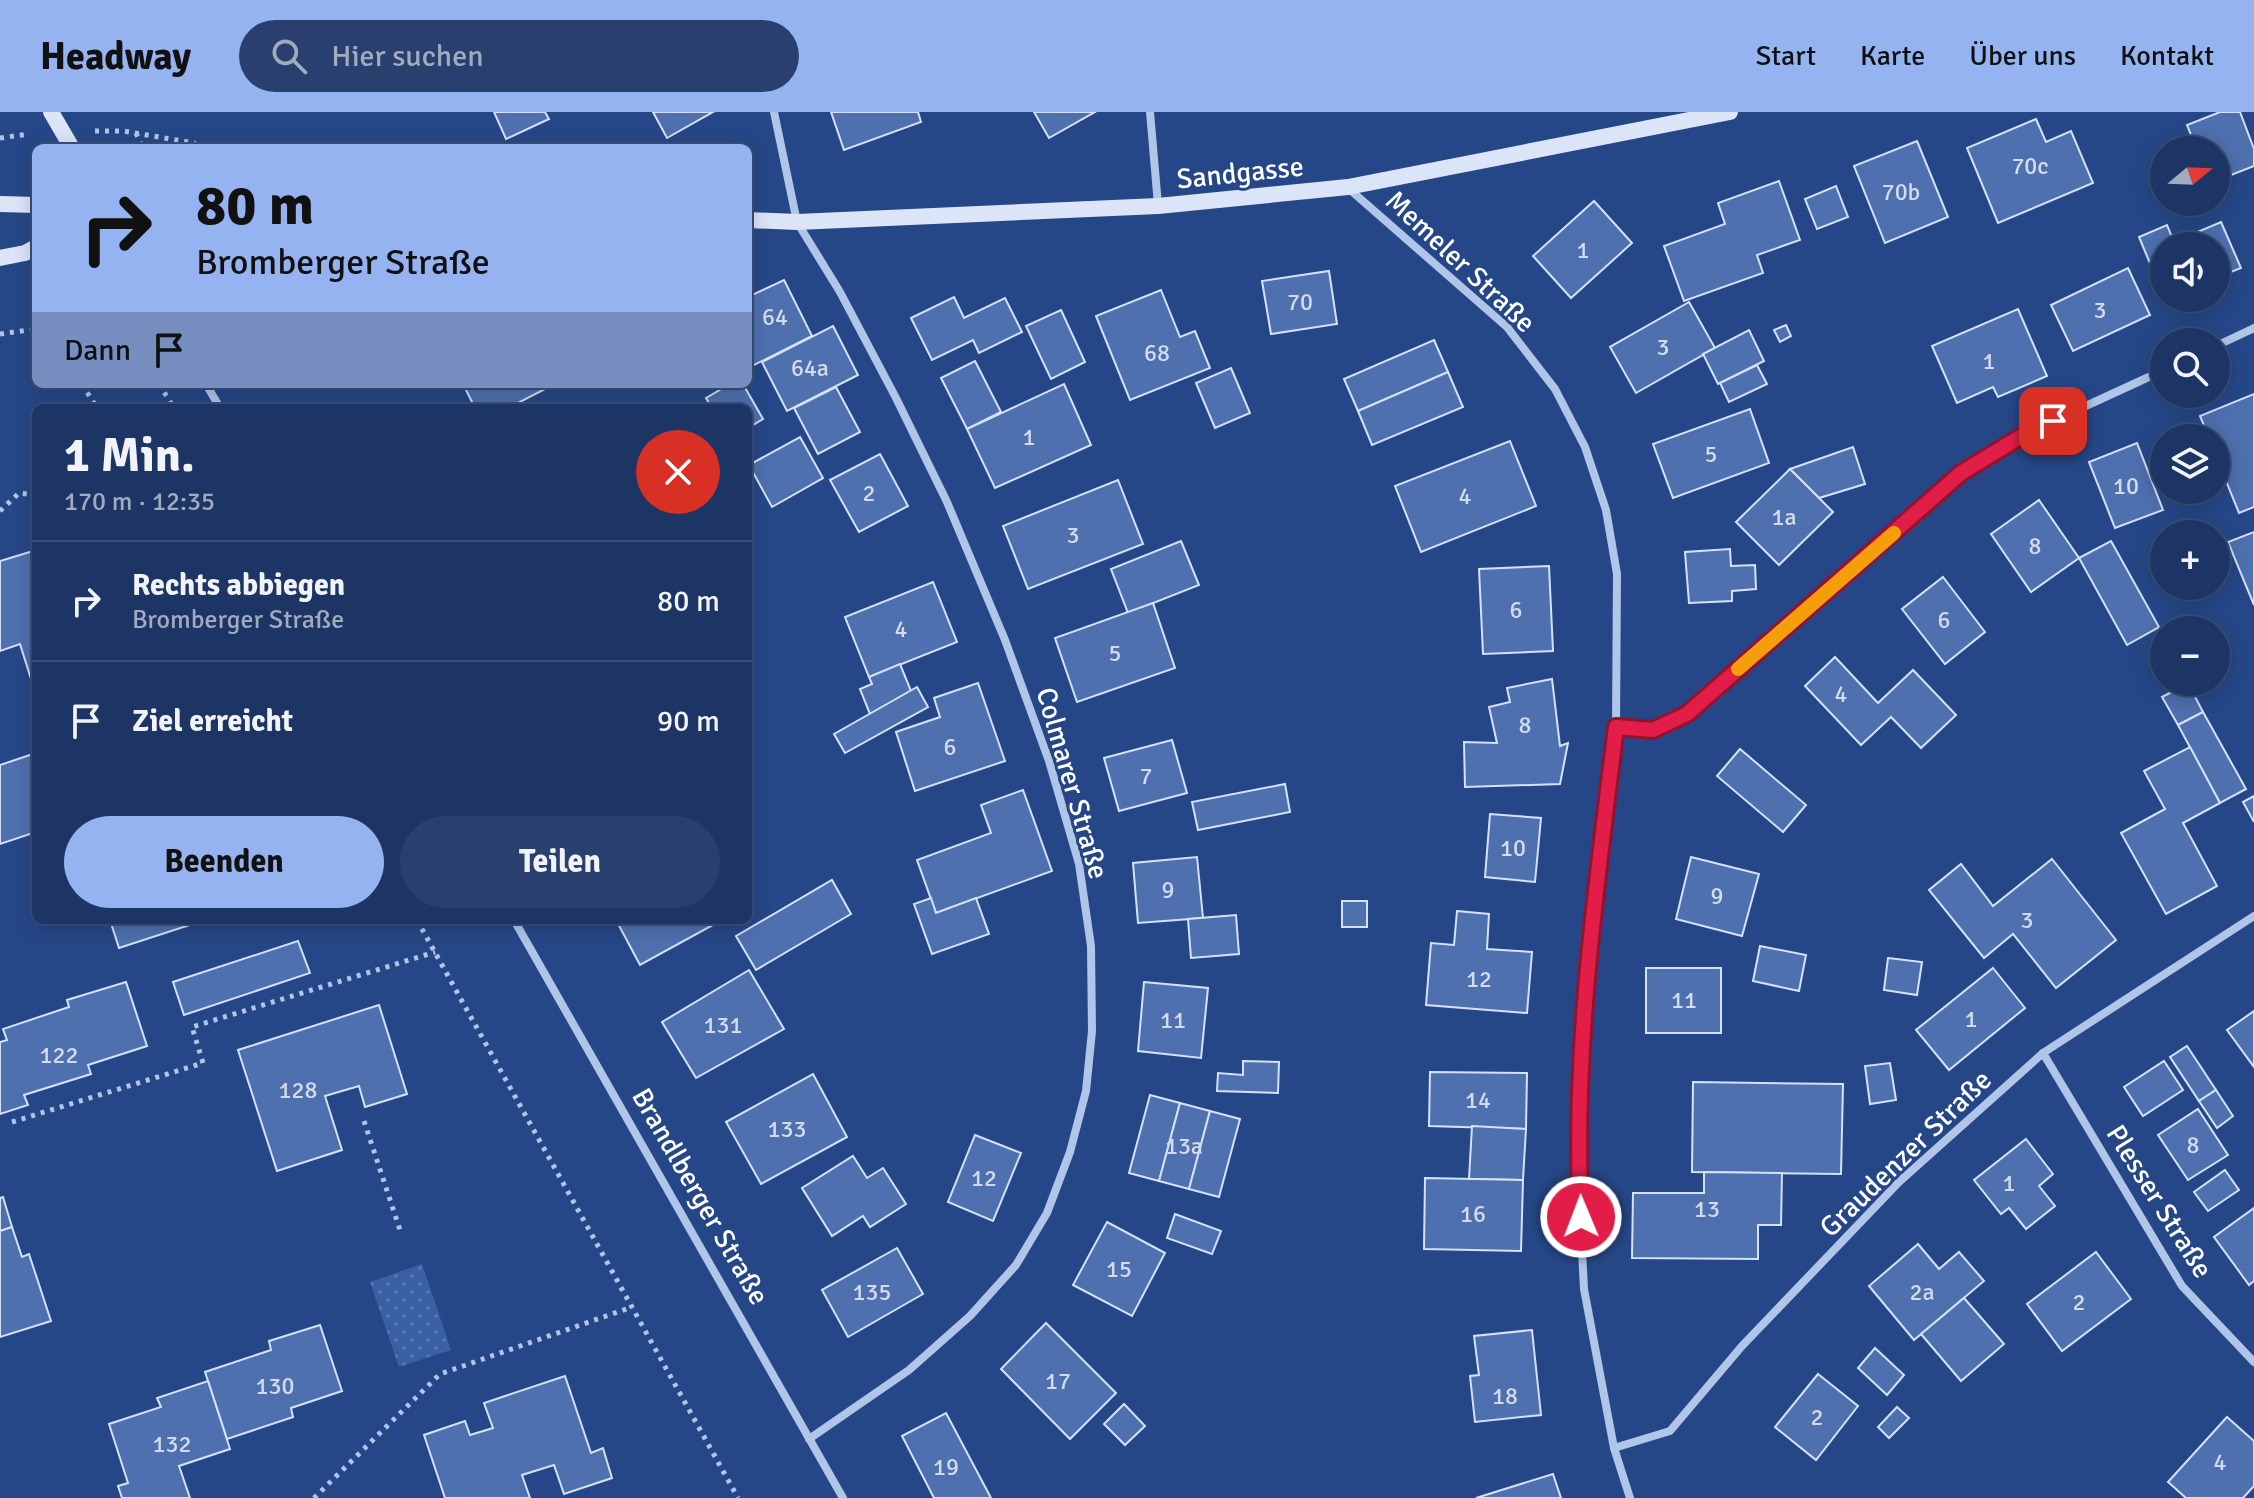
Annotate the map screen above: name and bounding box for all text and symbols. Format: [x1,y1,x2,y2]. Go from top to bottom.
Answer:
search box [239,20,799,92]
text: Headway [40,33,191,80]
icon: search [267,34,311,78]
text: Hier suchen [331,38,484,75]
text: Start [1756,39,1816,73]
text: Karte [1860,39,1925,73]
text: Über uns [1969,39,2076,73]
text: Kontakt [2120,39,2214,73]
north arrow [2150,136,2230,216]
map controls [2150,136,2230,696]
street label: Sandgasse [1175,149,1305,197]
house number: 70c [2011,151,2049,181]
text: 80 m [196,171,314,240]
icon: right [64,176,168,280]
house number: 70b [1882,177,1920,207]
street label: Memeler Straße [1378,184,1542,340]
button: sound [2150,232,2230,312]
house number: 1 [1577,235,1589,265]
text: Bromberger Straße [196,240,490,285]
house number: 70 [1287,287,1313,317]
house number: 3 [2094,295,2106,325]
house number: 64 [762,302,788,332]
icon: arrive [147,328,191,372]
button: search [2150,328,2230,408]
text: Dann [64,332,131,369]
house number: 3 [1657,332,1669,362]
house number: 68 [1144,338,1170,368]
house number: 1 [1983,346,1995,376]
house number: 64a [791,353,829,383]
pin [2019,387,2087,455]
icon: arrive [2031,399,2075,443]
house number: 1 [1023,422,1035,452]
button: layers [2150,424,2230,504]
text: 1 Min. [64,426,195,485]
button: close [636,430,720,514]
house number: 5 [1705,439,1717,469]
house number: 10 [2113,471,2139,501]
house number: 2 [863,478,875,508]
house number: 4 [1459,481,1472,511]
text: 170 m · 12:35 [64,486,215,518]
house number: 1a [1771,502,1797,532]
house number: 3 [1067,520,1079,550]
button: + [2150,520,2230,600]
house number: 8 [2029,531,2041,561]
text: Rechts abbiegen [132,567,345,604]
icon: right [64,579,108,623]
text: 80 m [657,583,720,620]
house number: 6 [1510,595,1522,625]
text: Bromberger Straße [132,604,344,636]
house number: 6 [1938,605,1950,635]
house number: 4 [895,614,908,644]
button: − [2150,616,2230,696]
house number: 5 [1109,638,1121,668]
house number: 4 [1835,679,1848,709]
street label: Colmarer Straße [1028,684,1116,883]
icon: arrive [64,699,108,743]
text: Ziel erreicht [132,703,293,740]
text: 90 m [657,703,720,740]
house number: 8 [1519,710,1531,740]
house number: 6 [944,732,956,762]
house number: 7 [1140,761,1152,791]
button: Beenden [64,816,384,908]
button: Teilen [400,816,720,908]
house number: 10 [1500,833,1526,863]
house number: 9 [1162,875,1174,905]
house number: 9 [1711,881,1723,911]
house number: 3 [2021,905,2033,935]
house number: 12 [1466,964,1492,994]
house number: 11 [1671,985,1697,1015]
house number: 1 [1965,1004,1977,1034]
house number: 11 [1160,1005,1186,1035]
house number: 131 [704,1010,742,1040]
house number: 122 [40,1040,78,1070]
street label: Graudenzer Straße [1813,1063,1999,1244]
house number: 128 [279,1075,317,1105]
street label: Brandlberger Straße [624,1082,776,1311]
house number: 14 [1465,1085,1491,1115]
house number: 133 [768,1114,806,1144]
street label: Plesser Straße [2099,1119,2220,1284]
house number: 8 [2187,1130,2199,1160]
house number: 13a [1165,1131,1203,1161]
house number: 12 [971,1163,997,1193]
house number: 1 [2003,1168,2015,1198]
position arrow [1539,1175,1623,1259]
house number: 13 [1694,1194,1720,1224]
house number: 16 [1460,1199,1486,1229]
house number: 15 [1106,1254,1132,1284]
house number: 135 [853,1277,891,1307]
house number: 2a [1909,1277,1935,1307]
house number: 2 [2073,1287,2085,1317]
house number: 17 [1045,1366,1071,1396]
house number: 130 [256,1371,294,1401]
house number: 18 [1492,1381,1518,1411]
house number: 2 [1811,1402,1823,1432]
house number: 132 [153,1429,191,1459]
house number: 4 [2214,1447,2227,1477]
house number: 19 [933,1452,959,1482]

